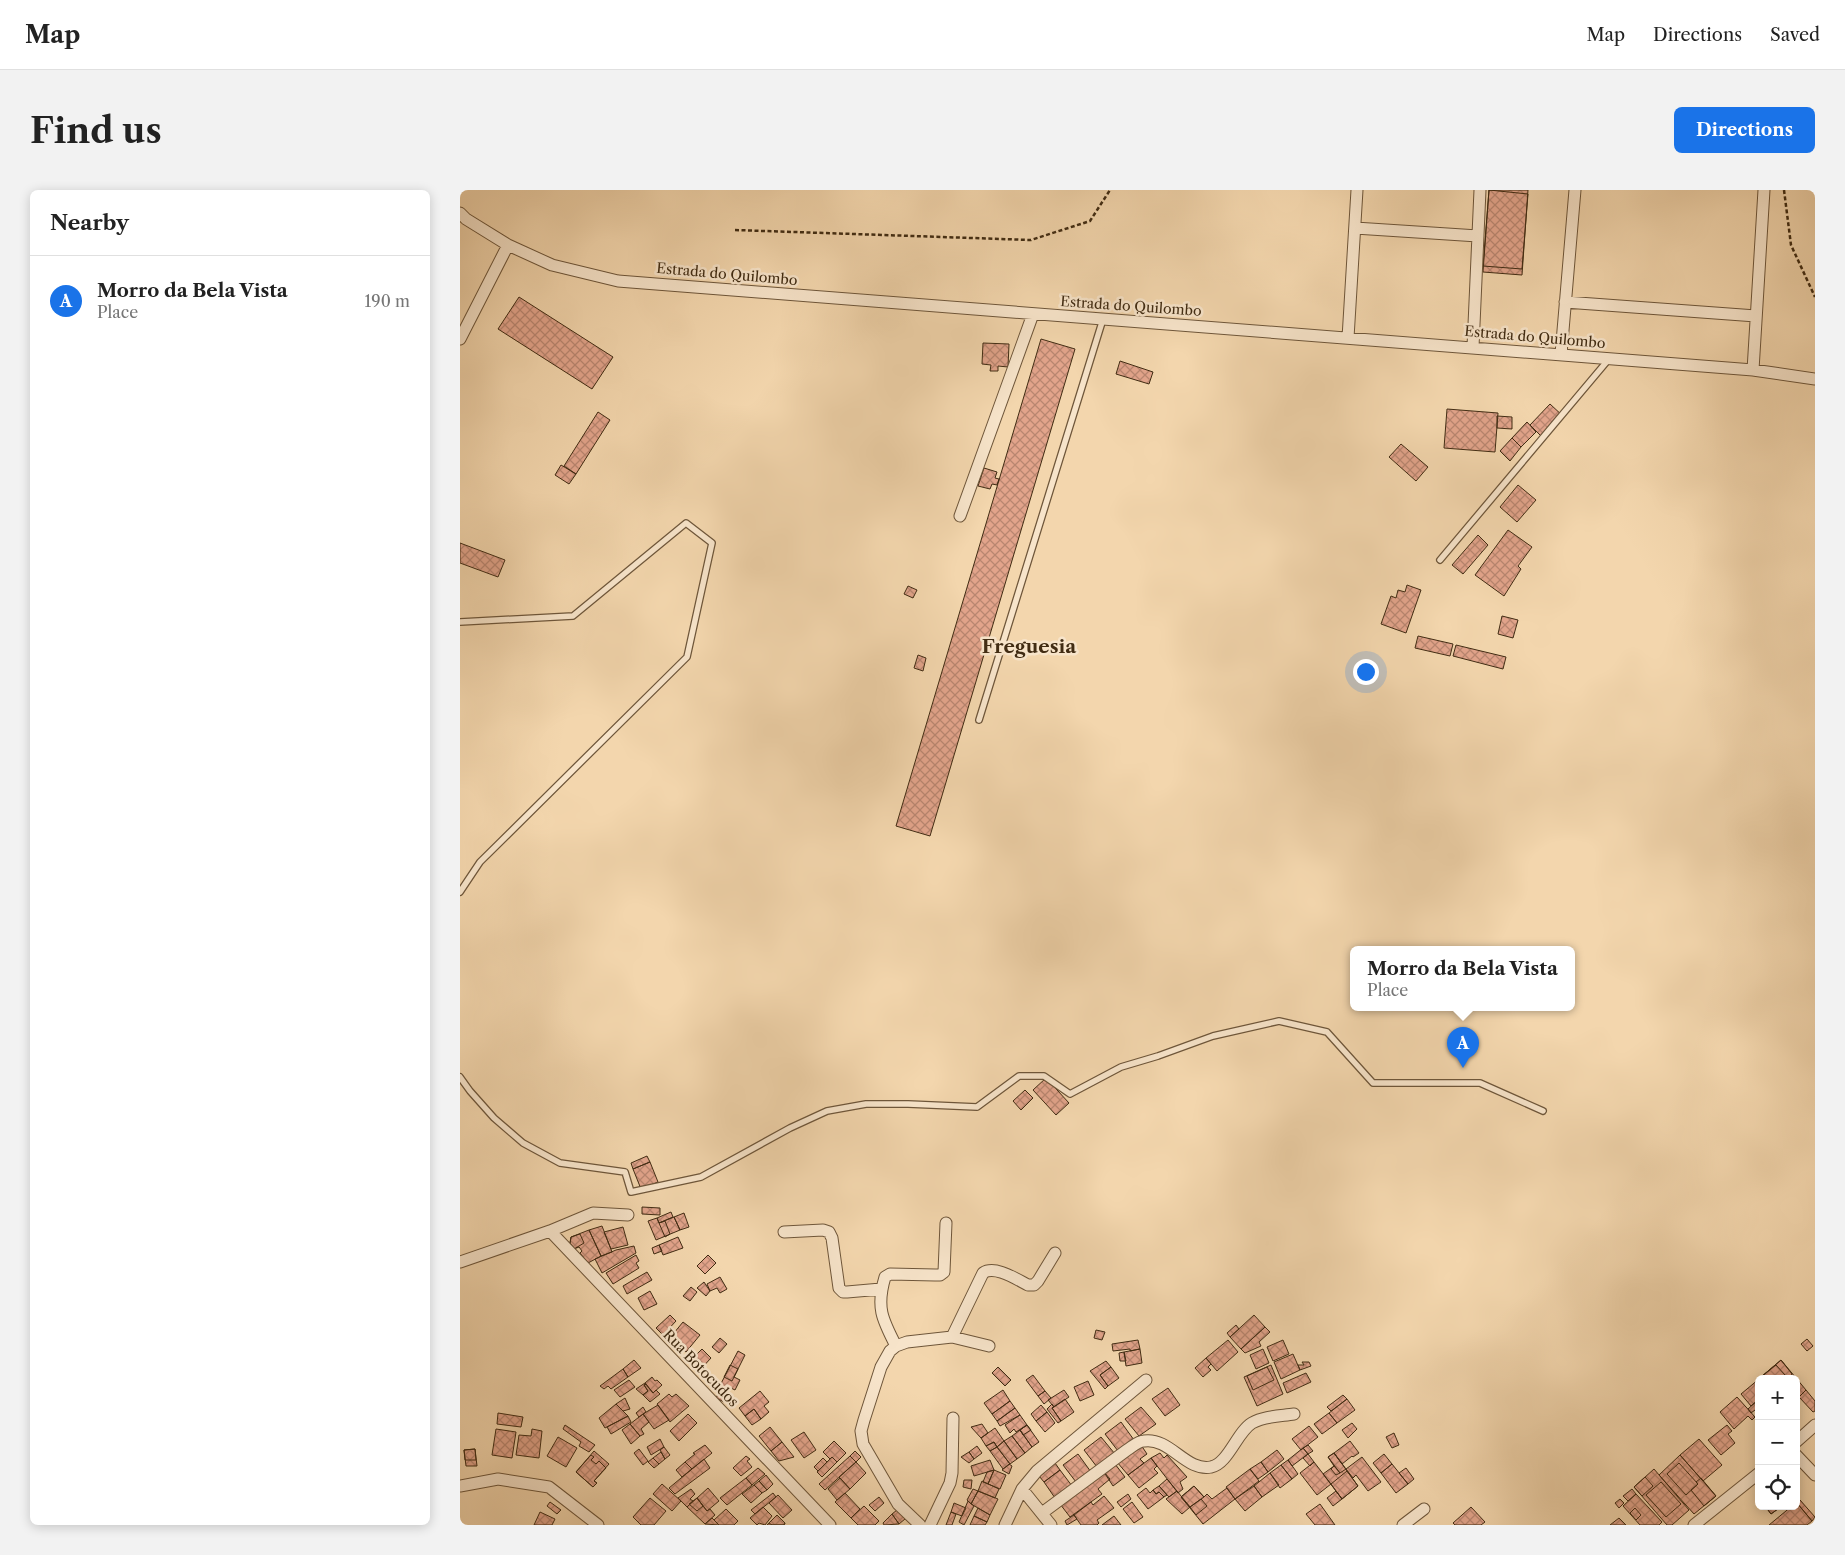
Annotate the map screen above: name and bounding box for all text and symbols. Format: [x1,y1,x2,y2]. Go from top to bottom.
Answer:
text: Map [25,20,80,49]
text: Map [1586,24,1625,46]
text: Directions [1653,24,1742,46]
text: Saved [1770,24,1820,46]
button: Directions [1674,107,1815,153]
text: Find us [30,109,162,152]
text: Nearby [50,210,129,235]
street label: Estrada do Quilombo [656,259,798,289]
text: Morro da Bela Vista [97,279,288,302]
text: A [60,291,72,311]
text: 190 m [365,291,410,311]
street label: Estrada do Quilombo [1060,292,1202,320]
text: Place [97,302,138,322]
street label: Estrada do Quilombo [1464,322,1606,352]
district label: Freguesia [982,635,1077,658]
your location [1353,659,1379,685]
popup [1350,946,1575,1011]
text: Morro da Bela Vista [1367,957,1558,980]
text: Place [1367,980,1408,1000]
pin: A [1447,1027,1479,1068]
street label: Rua Botocudos [659,1325,743,1411]
map controls [1755,1375,1800,1510]
button: + [1755,1375,1800,1420]
button: − [1755,1420,1800,1465]
button: locate [1755,1465,1800,1510]

